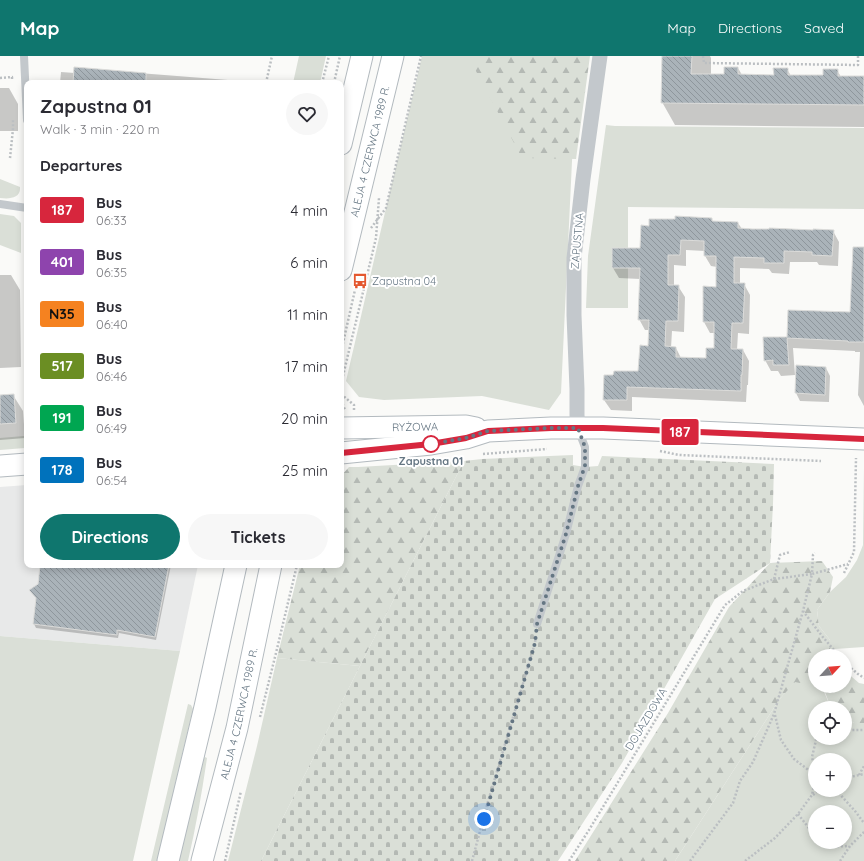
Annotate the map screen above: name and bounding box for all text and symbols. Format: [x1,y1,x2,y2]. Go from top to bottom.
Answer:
text: Map [20,16,59,40]
text: Map [667,19,696,37]
text: Directions [718,19,782,37]
text: Saved [804,19,844,37]
street label: ALEJA 4 CZERWCA 1989 R. [347,84,393,219]
button: heart [286,93,328,135]
text: Zapustna 01 [40,94,152,118]
text: Walk · 3 min · 220 m [40,121,160,137]
text: Departures [40,156,122,175]
text: Bus [96,193,122,212]
text: 187 [52,201,72,219]
text: 4 min [290,201,328,220]
text: 06:33 [96,212,127,228]
street label: ZAPUSTNA [568,212,586,270]
text: Bus [96,245,122,264]
text: 401 [51,253,73,271]
text: 6 min [290,253,328,272]
text: 06:35 [96,264,127,280]
bus stop icon: Zapustna 04 [351,272,369,290]
place label: Zapustna 04 [372,274,436,288]
text: Bus [96,297,122,316]
text: N35 [49,305,75,323]
text: 11 min [287,305,328,324]
text: 06:40 [96,316,128,332]
text: Bus [96,349,122,368]
text: 517 [51,357,73,375]
text: 17 min [285,357,328,376]
text: 06:46 [96,368,127,384]
text: Bus [96,401,122,420]
text: 191 [53,409,71,427]
text: 20 min [281,409,328,428]
street label: RYŻOWA [392,419,438,434]
line badge: 187 [657,419,703,445]
text: 06:49 [96,420,127,436]
text: 187 [670,423,690,441]
marker: Zapustna 01 [422,435,440,453]
text: Bus [96,453,122,472]
place label: Zapustna 01 [399,454,463,468]
text: 178 [52,461,72,479]
text: 25 min [282,461,328,480]
text: 06:54 [96,472,127,488]
button: Directions [40,514,180,560]
button: Tickets [188,514,328,560]
street label: ALEJA 4 CZERWCA 1989 R. [217,646,261,781]
north arrow [808,649,852,693]
map controls [808,649,852,849]
street label: DOJAZDOWA [622,685,670,753]
button: locate [808,701,852,745]
button: + [808,753,852,797]
button: − [808,805,852,849]
your location [474,809,494,829]

